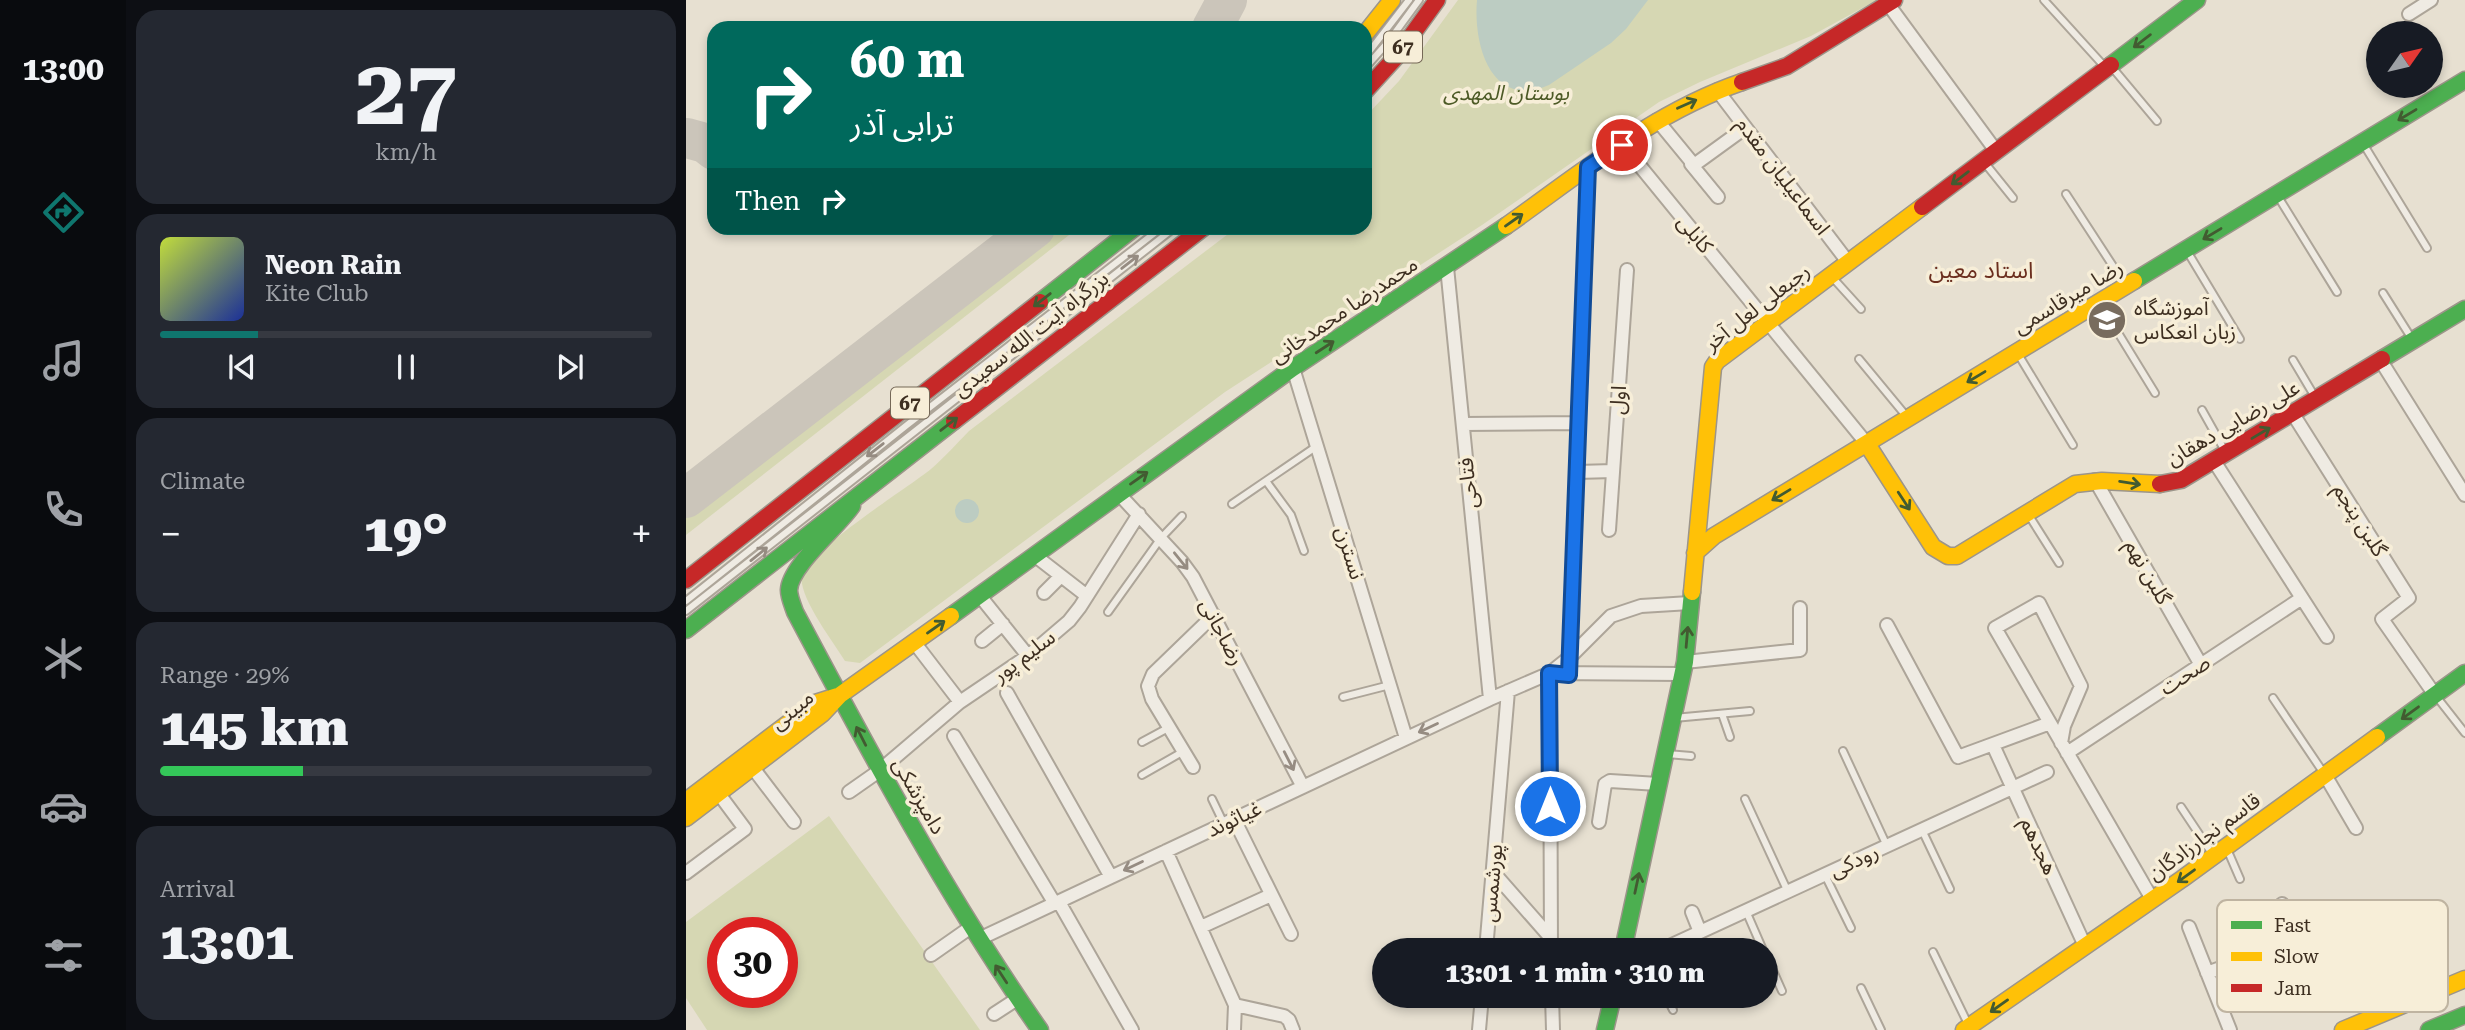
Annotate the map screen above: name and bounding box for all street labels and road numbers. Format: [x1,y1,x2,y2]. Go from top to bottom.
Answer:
road number: 67 [1384,32,1422,62]
street label: اسماعیلیان مقدم [1728,113,1835,242]
street label: کابلی [1672,210,1718,258]
street label: محمدرضا محمدخانی [1266,252,1422,368]
street label: رضا میرقاسمی [2009,255,2127,339]
street label: رجبعلی لعل آخر [1699,258,1814,356]
street label: بزرگراه آیت الله سعیدی [949,266,1113,402]
street label: علی رضایی دهقان [2162,375,2304,471]
street label: اول [1605,385,1631,415]
road number: 67 [891,388,929,418]
street label: فتاحی [1453,456,1483,510]
street label: گلبن پنجم [2326,479,2392,563]
street label: نسترن [1331,524,1369,582]
street label: گلبن نهم [2117,535,2176,610]
street label: رضاجانی [1195,595,1249,669]
street label: سلیم پور [987,625,1062,690]
street label: صحت [2155,650,2215,700]
street label: مبینی [766,685,818,735]
street label: دامپزشکی [887,754,950,839]
street label: قاسم نجارزادگان [2143,788,2267,888]
street label: غیاثوند [1203,796,1265,842]
street label: هجدهم [2013,814,2063,880]
street label: رودکی [1826,839,1882,883]
street label: پورشمس [1477,843,1509,923]

